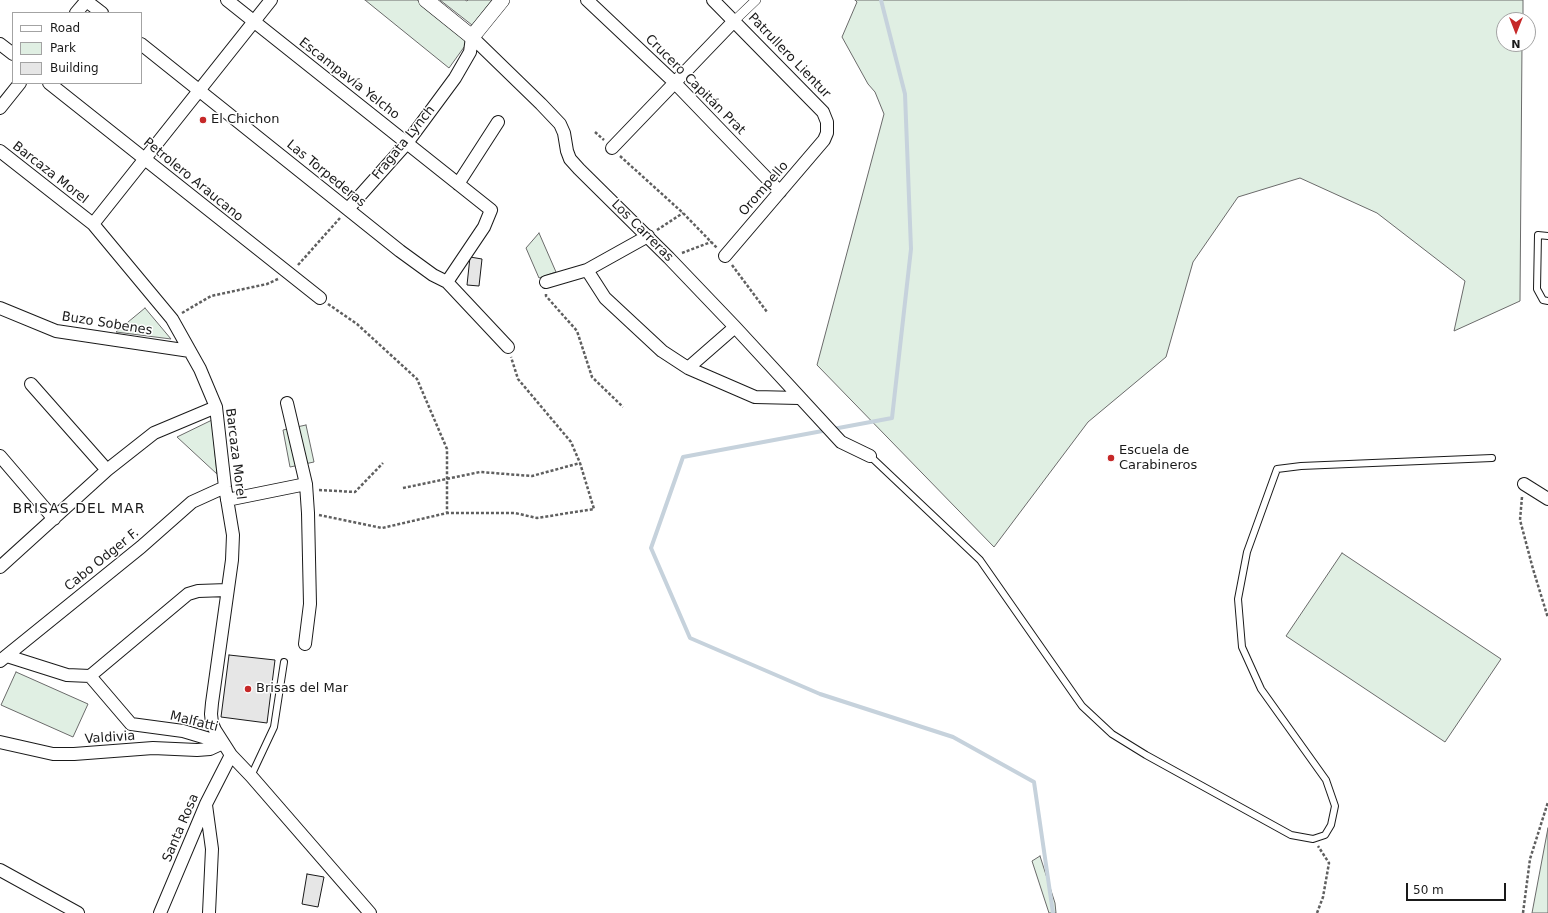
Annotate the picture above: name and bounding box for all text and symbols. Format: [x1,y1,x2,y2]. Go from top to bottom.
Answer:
street label: Patrullero Lientur [744,10,834,102]
legend [12,12,142,84]
north arrow [1496,12,1536,52]
text: Road [50,21,80,35]
street label: Crucero Capitán Prat [642,32,748,138]
street label: Escampavía Yelcho [296,35,402,123]
text: N [1511,37,1521,50]
text: Park [50,41,76,55]
text: Building [50,61,99,75]
street label: Fragata Lynch [369,103,439,183]
place label: El Chichon [211,112,279,128]
marker: El Chichon [198,115,208,125]
street label: Petrolero Araucano [140,135,246,225]
street label: Las Torpederas [283,137,369,211]
street label: Barcaza Morel [9,139,91,207]
street label: Orompello [736,158,792,220]
street label: Los Carreras [608,197,676,265]
street label: Buzo Sobenes [61,309,153,339]
street label: Barcaza Morel [222,407,248,501]
place label: Escuela de Carabineros [1119,443,1197,474]
marker: Escuela de Carabineros [1106,453,1116,463]
district label: BRISAS DEL MAR [13,501,145,517]
street label: Cabo Odger F. [62,525,142,595]
place label: Brisas del Mar [256,681,348,697]
marker: Brisas del Mar [243,684,253,694]
street label: Malfatti [168,708,220,736]
street label: Valdivia [84,728,136,748]
street label: Santa Rosa [160,791,202,865]
scale bar [1408,875,1508,901]
text: 50 m [1413,883,1444,897]

